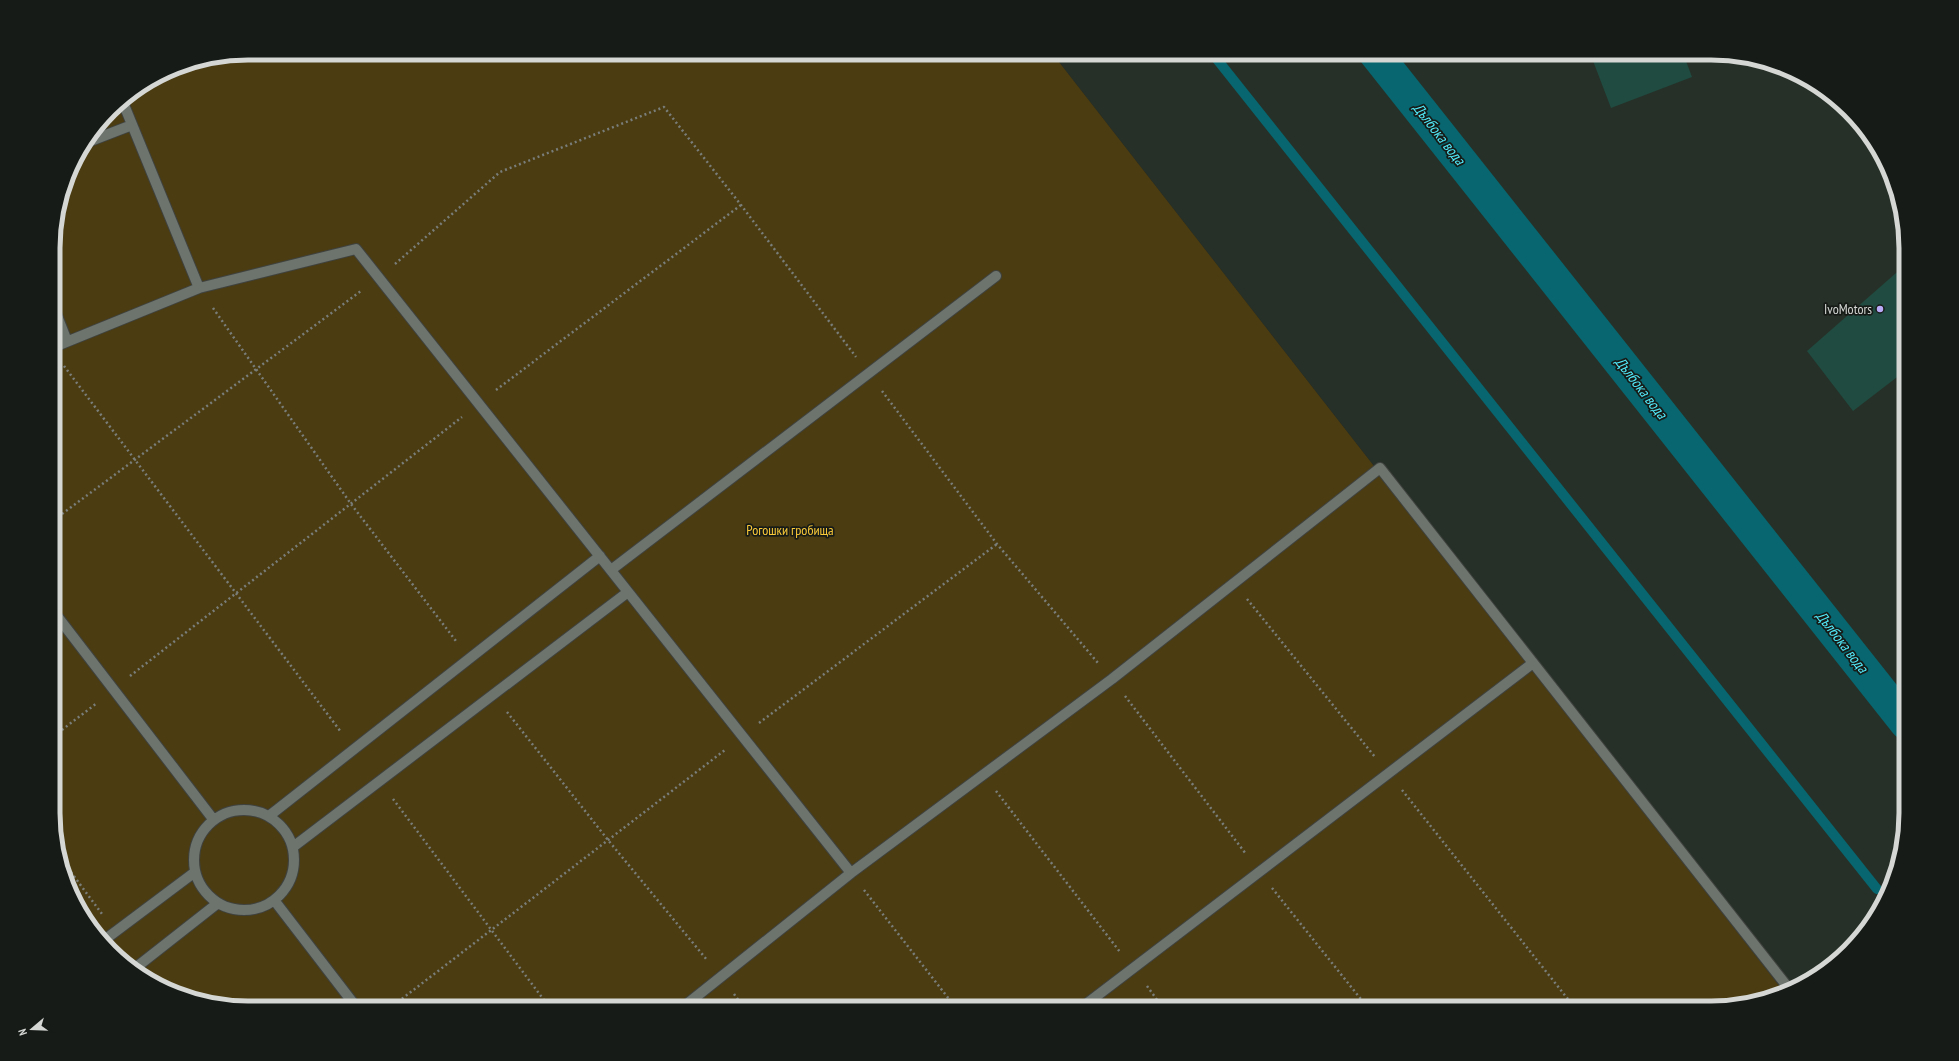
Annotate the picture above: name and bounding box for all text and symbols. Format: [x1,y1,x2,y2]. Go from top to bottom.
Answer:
water label: Дълбока вода [1409,98,1470,169]
place label: IvoMotors [1824,300,1872,318]
marker: IvoMotors [1875,304,1885,314]
water label: Дълбока вода [1611,352,1672,423]
park label: Рогошки гробища [746,521,834,539]
water label: Дълбока вода [1812,606,1873,677]
north arrow [12,1009,52,1049]
text: N [15,1027,30,1037]

